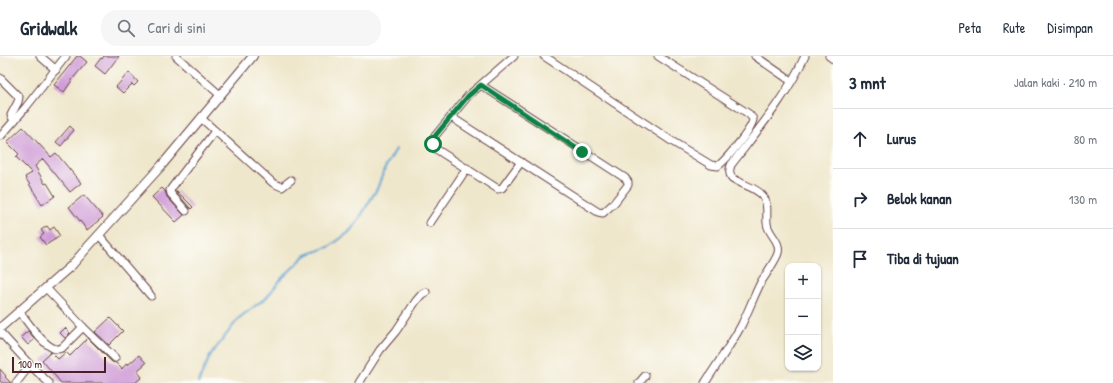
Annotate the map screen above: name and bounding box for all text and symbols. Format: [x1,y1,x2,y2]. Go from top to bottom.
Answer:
search box [101,10,381,46]
text: Gridwalk [20,15,77,41]
icon: search [115,17,137,39]
text: Cari di sini [147,17,206,38]
text: Peta [958,18,981,37]
text: Rute [1003,18,1025,37]
text: Disimpan [1047,18,1093,37]
text: 3 mnt [849,71,886,94]
text: Jalan kaki · 210 m [1014,73,1097,91]
icon: ahead [849,128,871,150]
text: Lurus [887,128,916,149]
text: 80 m [1074,130,1097,148]
route start [424,135,442,153]
route end [573,143,591,161]
icon: right [849,188,871,210]
text: Belok kanan [887,188,952,209]
text: 130 m [1069,190,1097,208]
icon: arrive [849,248,871,270]
text: Tiba di tujuan [887,248,959,269]
map controls [785,263,821,371]
button: + [785,263,821,299]
button: − [785,299,821,335]
button: layers [785,335,821,371]
scale bar [12,355,106,374]
text: 100 m [18,357,42,371]

